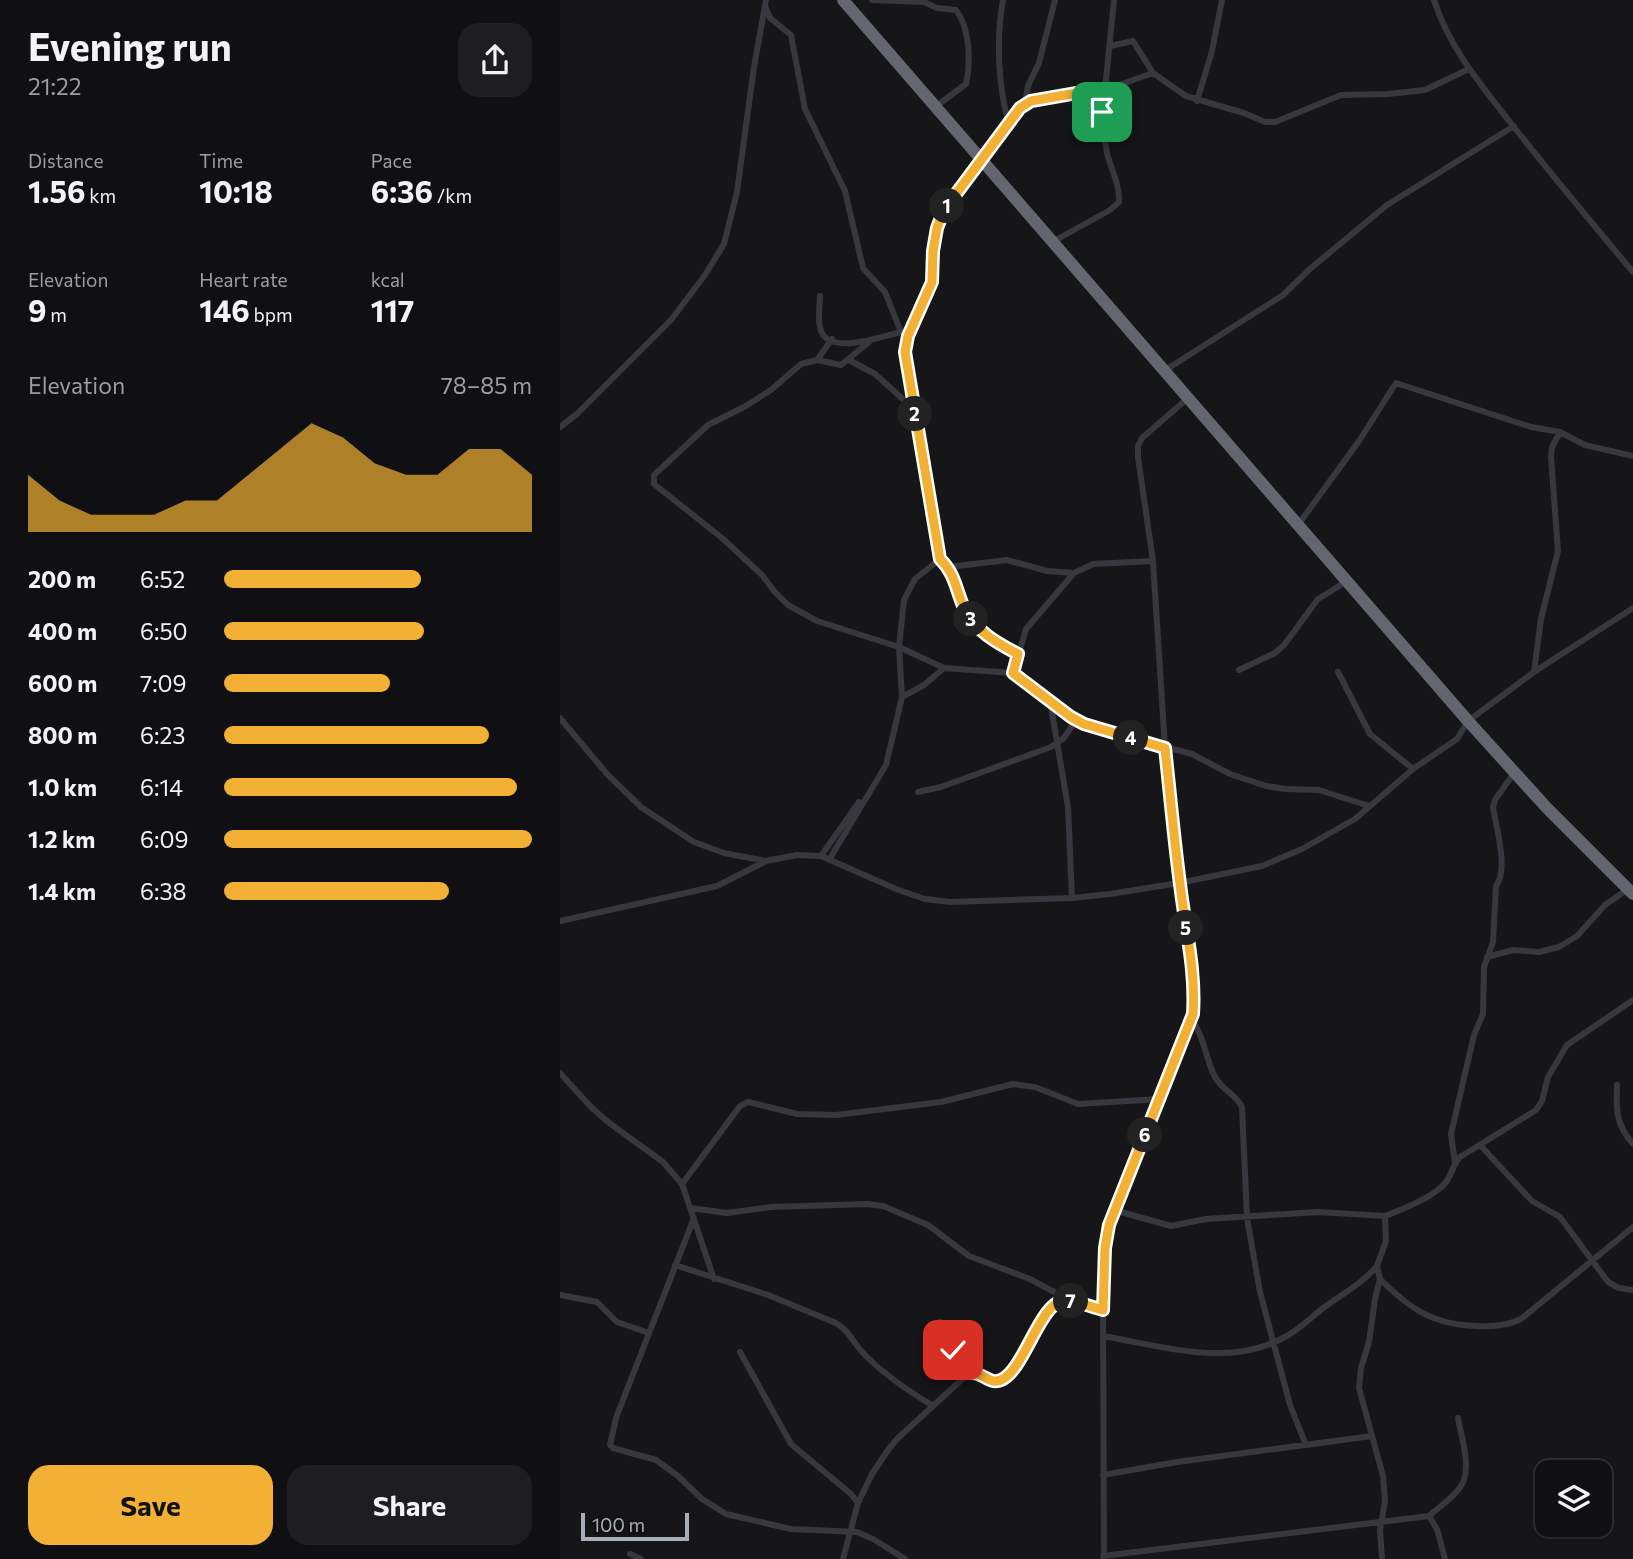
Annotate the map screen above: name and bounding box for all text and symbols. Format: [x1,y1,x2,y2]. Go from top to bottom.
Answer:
text: Evening run [28,22,232,69]
button: share [458,23,532,97]
text: 21:22 [28,72,82,100]
pin [1072,82,1132,142]
icon: arrive [1083,93,1121,131]
text: Distance [28,149,104,172]
text: Time [199,149,243,172]
text: Pace [371,149,412,172]
text: 1.56 [28,172,86,209]
text: 10:18 [199,172,273,209]
text: 6:36 [371,172,433,209]
text: km [86,184,116,207]
text: /km [433,184,472,207]
pin: 1 [930,188,964,224]
text: 1 [942,194,951,217]
text: Elevation [28,268,108,291]
text: Heart rate [199,268,288,291]
text: kcal [371,268,405,291]
text: 9 [28,291,47,328]
text: 146 [199,291,250,328]
text: 117 [371,291,414,328]
text: m [47,303,67,326]
text: bpm [250,303,293,326]
text: Elevation [28,371,125,399]
text: 78–85 m [441,371,532,399]
pin: 2 [898,396,932,432]
text: 2 [909,402,920,425]
text: 200 m [28,565,96,593]
text: 6:52 [140,565,185,593]
pin: 3 [954,602,988,636]
text: 3 [965,607,976,630]
text: 400 m [28,617,97,645]
text: 6:50 [140,617,188,645]
text: 600 m [28,669,97,697]
text: 7:09 [140,669,187,697]
pin: 4 [1114,720,1148,756]
text: 800 m [28,721,97,749]
text: 6:23 [140,721,185,749]
text: 4 [1125,726,1136,749]
text: 1.0 km [28,773,97,801]
text: 6:14 [140,773,183,801]
text: 1.2 km [28,825,95,853]
text: 6:09 [140,825,188,853]
text: 1.4 km [28,877,96,905]
text: 6:38 [140,877,186,905]
pin: 5 [1168,911,1204,946]
text: 5 [1180,916,1191,939]
pin: 6 [1128,1118,1162,1152]
text: 6 [1139,1123,1150,1146]
pin: 7 [1054,1284,1088,1318]
text: 7 [1065,1289,1076,1312]
pin [923,1320,983,1380]
icon: check [934,1331,972,1369]
map controls [1535,1460,1612,1537]
button: layers [1535,1460,1612,1537]
button: Save [28,1465,273,1545]
button: Share [287,1465,532,1545]
scale bar [581,1510,690,1542]
text: 100 m [592,1513,645,1536]

